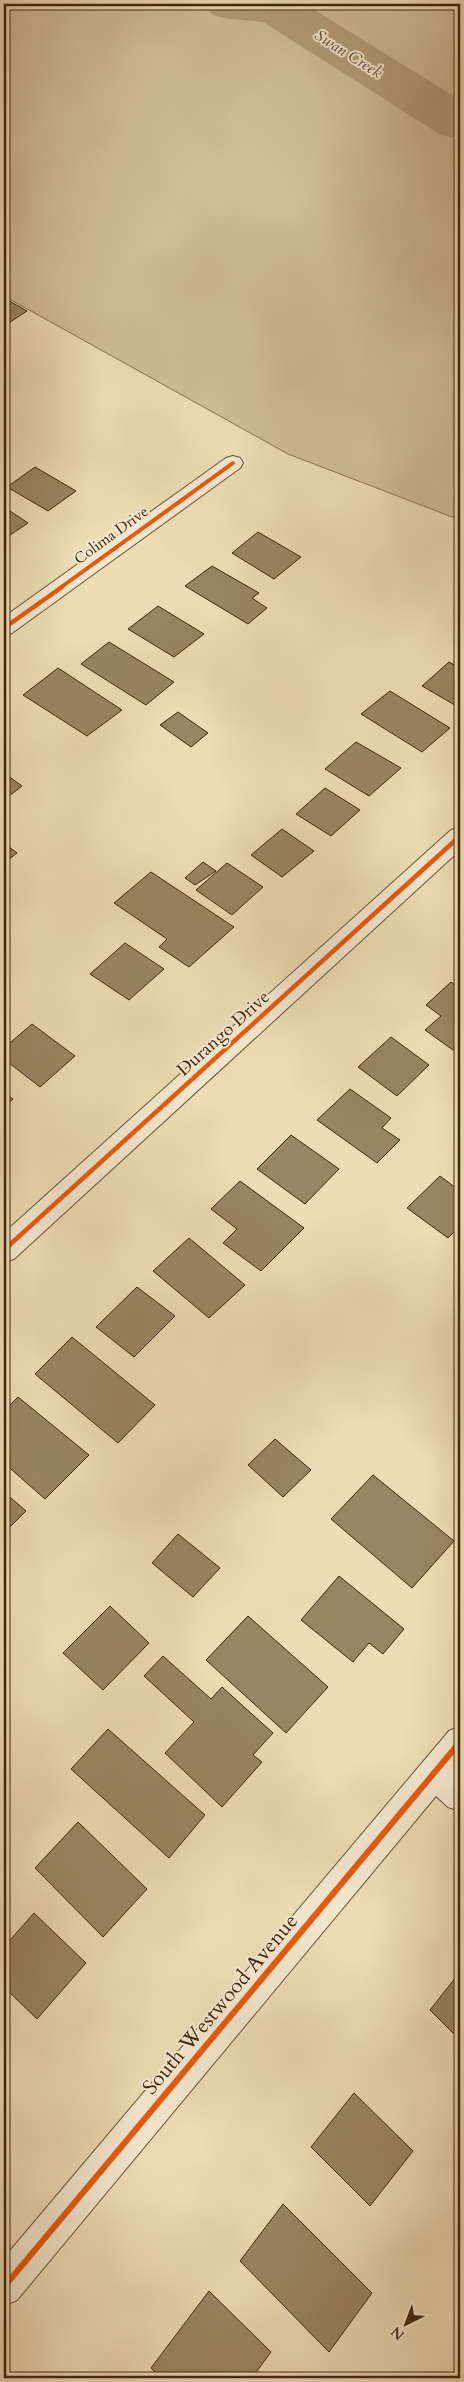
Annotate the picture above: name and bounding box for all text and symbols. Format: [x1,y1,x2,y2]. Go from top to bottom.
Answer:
water label: Swan Creek [310,24,387,83]
street label: Colima Drive [70,501,152,569]
street label: Durango Drive [171,985,275,1082]
street label: South Westwood Avenue [136,1908,305,2101]
north arrow [382,2300,432,2350]
text: N [387,2322,409,2344]

